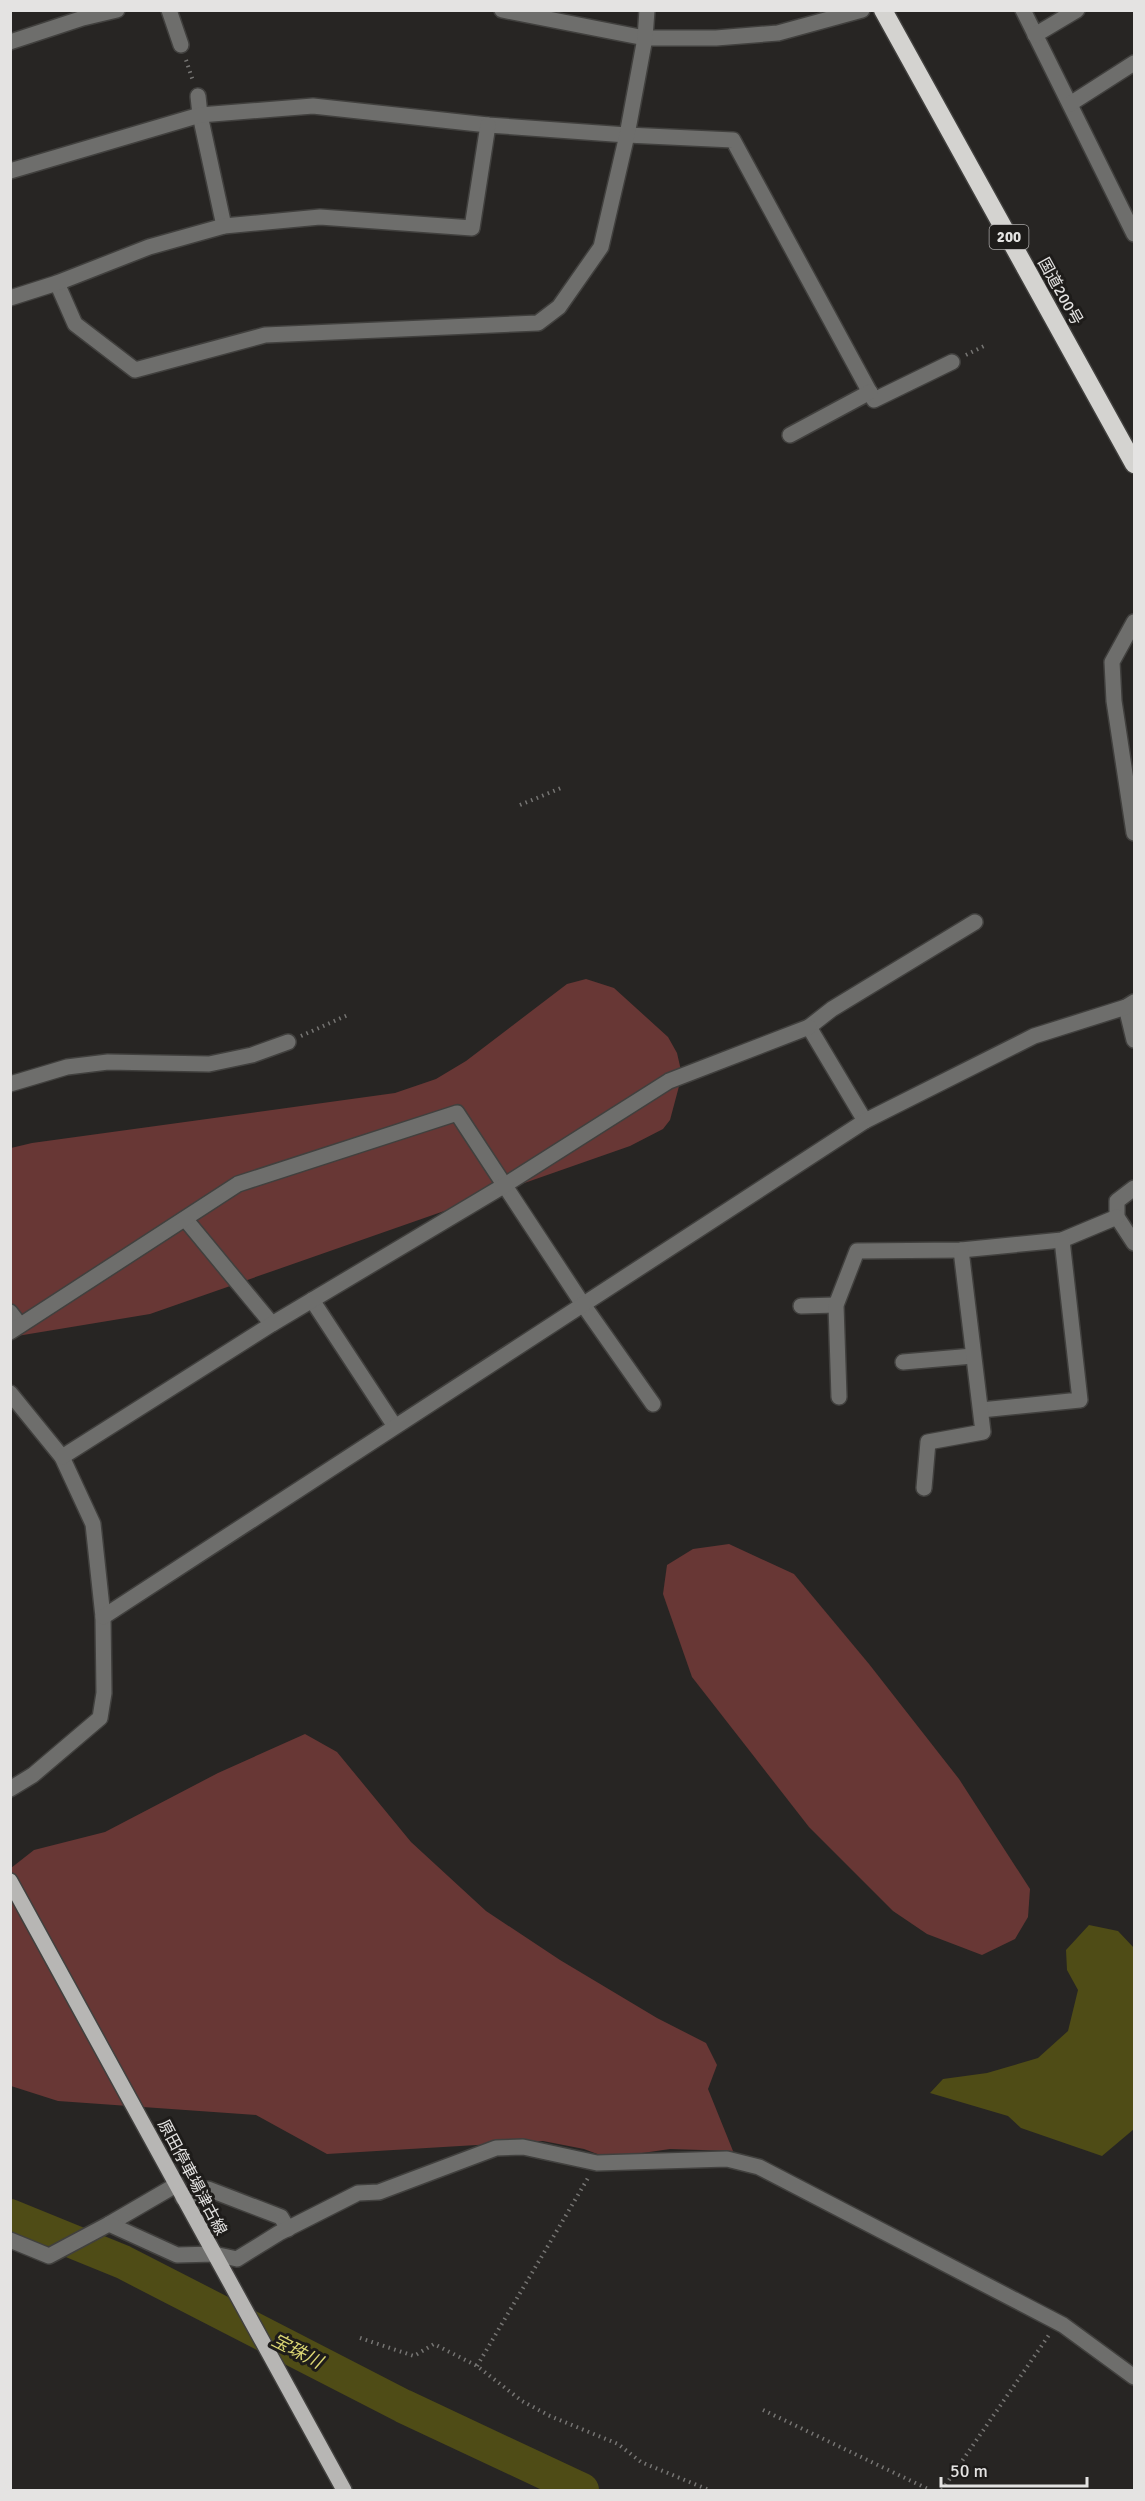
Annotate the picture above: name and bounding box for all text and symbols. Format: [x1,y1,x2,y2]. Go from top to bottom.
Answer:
road number: 200 [990,225,1028,249]
street label: 国道200号 [1033,254,1087,329]
street label: 原田停車場津古線 [153,2116,231,2239]
water label: 宝珠川 [268,2329,328,2374]
scale bar [941,2450,1086,2488]
text: 50 m [950,2460,988,2482]

